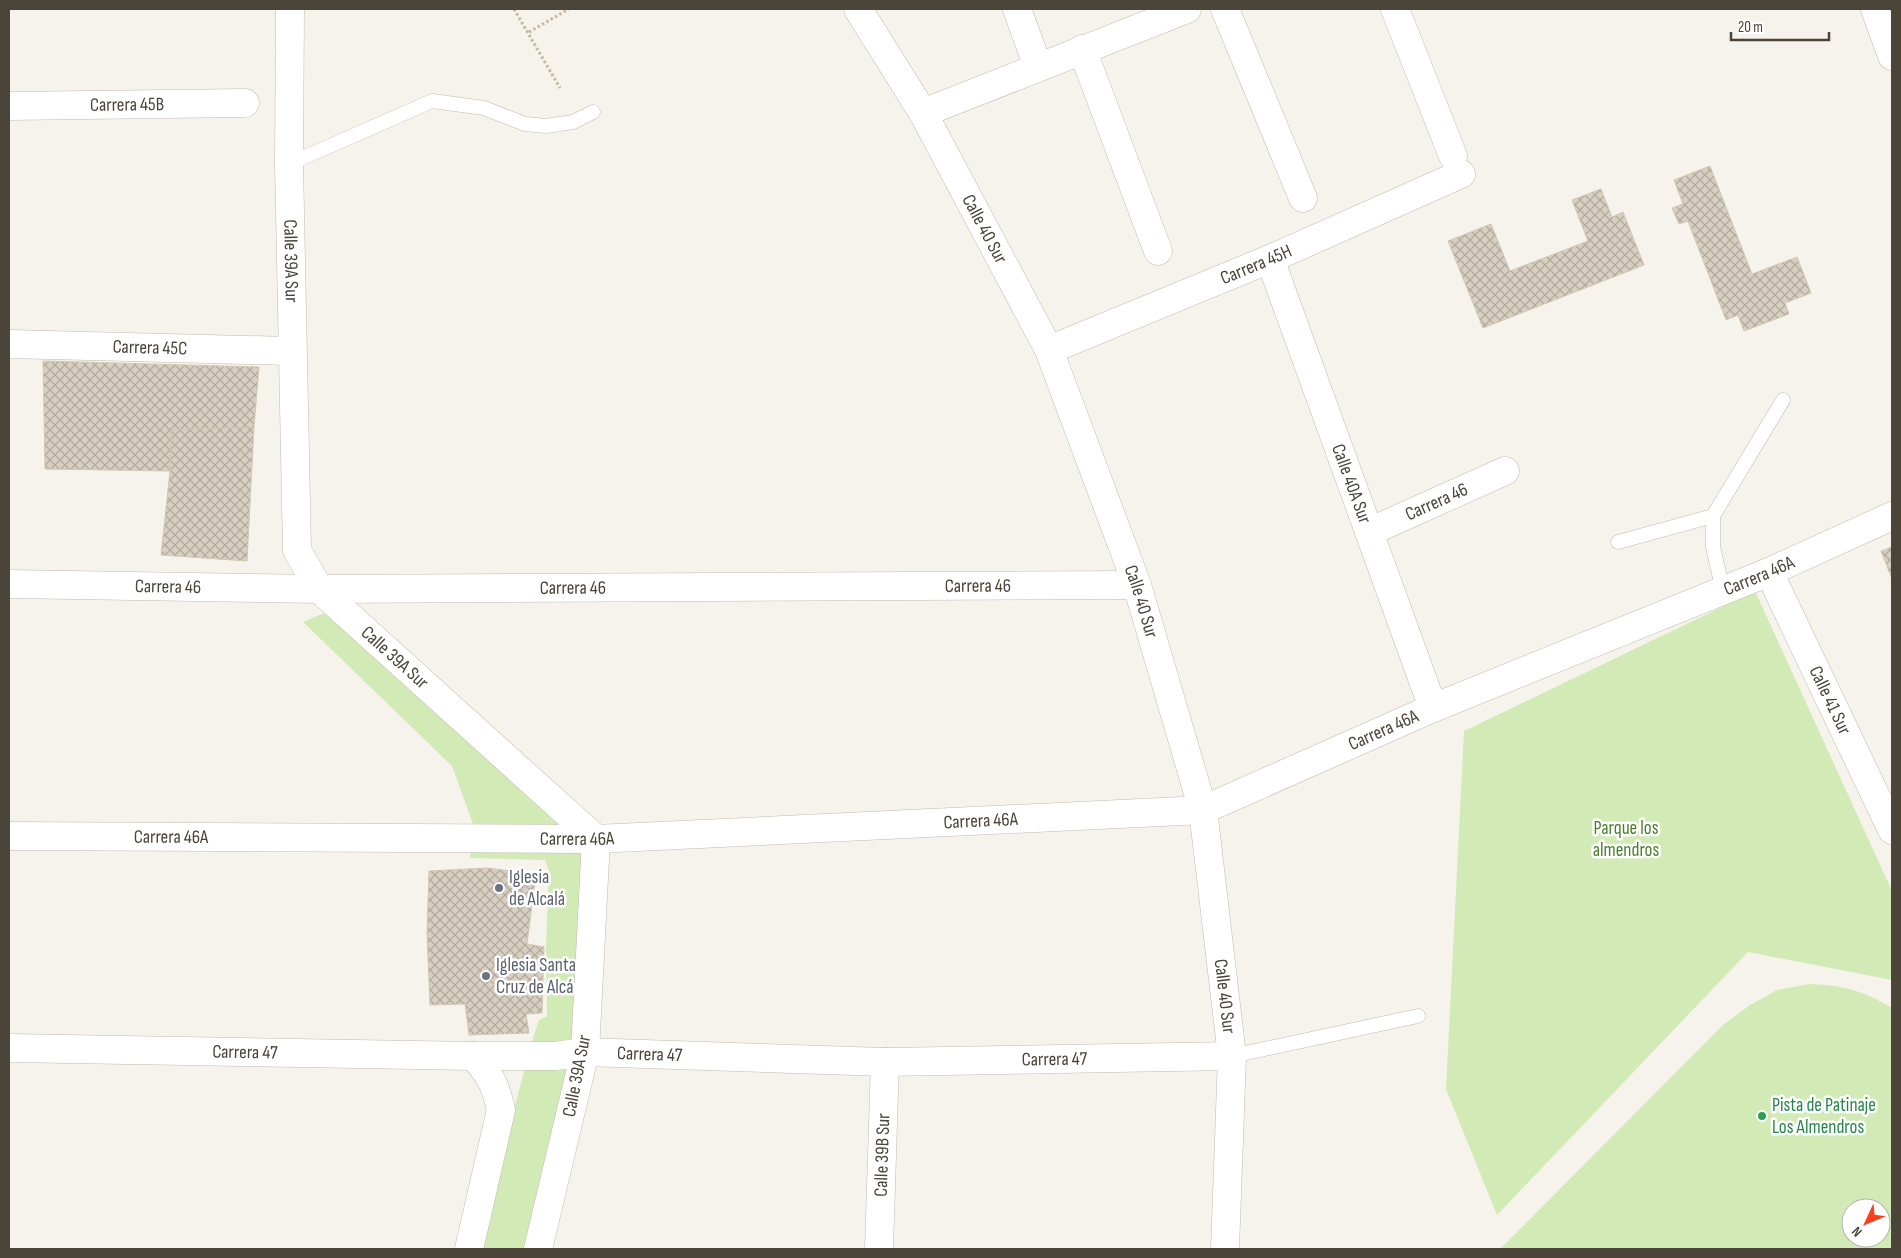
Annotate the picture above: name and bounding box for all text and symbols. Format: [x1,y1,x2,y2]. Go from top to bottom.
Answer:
scale bar [1731,10,1828,42]
text: 20 m [1738,18,1763,37]
street label: Carrera 45B [90,93,164,116]
street label: Calle 40 Sur [957,190,1013,268]
street label: Calle 39A Sur [279,219,303,303]
street label: Carrera 45H [1217,239,1295,290]
street label: Carrera 45C [112,335,188,360]
street label: Calle 40A Sur [1327,441,1377,527]
street label: Carrera 46 [1402,478,1471,526]
street label: Carrera 46A [1720,550,1799,601]
street label: Calle 40 Sur [1119,562,1164,641]
street label: Carrera 46 [945,574,1011,597]
street label: Carrera 46 [135,575,201,599]
street label: Carrera 46 [540,576,606,599]
street label: Calle 39A Sur [356,621,434,694]
street label: Calle 41 Sur [1804,662,1856,739]
street label: Carrera 46A [1345,704,1423,756]
street label: Carrera 46A [943,807,1019,834]
park label: Parque los almendros [1593,817,1659,862]
street label: Carrera 46A [134,825,209,849]
street label: Carrera 46A [540,827,616,851]
place label: Iglesia de Alcalá [509,866,565,911]
marker: Iglesia de Alcalá [493,882,505,894]
place label: Iglesia Santa Cruz de Alcá [496,954,576,999]
street label: Calle 40 Sur [1209,958,1241,1035]
marker: Iglesia Santa Cruz de Alcá [480,970,492,982]
street label: Calle 39A Sur [558,1033,596,1119]
street label: Carrera 47 [212,1040,278,1064]
street label: Carrera 47 [617,1042,683,1067]
street label: Carrera 47 [1022,1047,1088,1071]
place label: Pista de Patinaje Los Almendros [1772,1094,1876,1139]
marker: Pista de Patinaje Los Almendros [1756,1110,1768,1122]
street label: Calle 39B Sur [869,1112,895,1197]
north arrow [1841,1198,1891,1248]
text: N [1848,1223,1866,1240]

